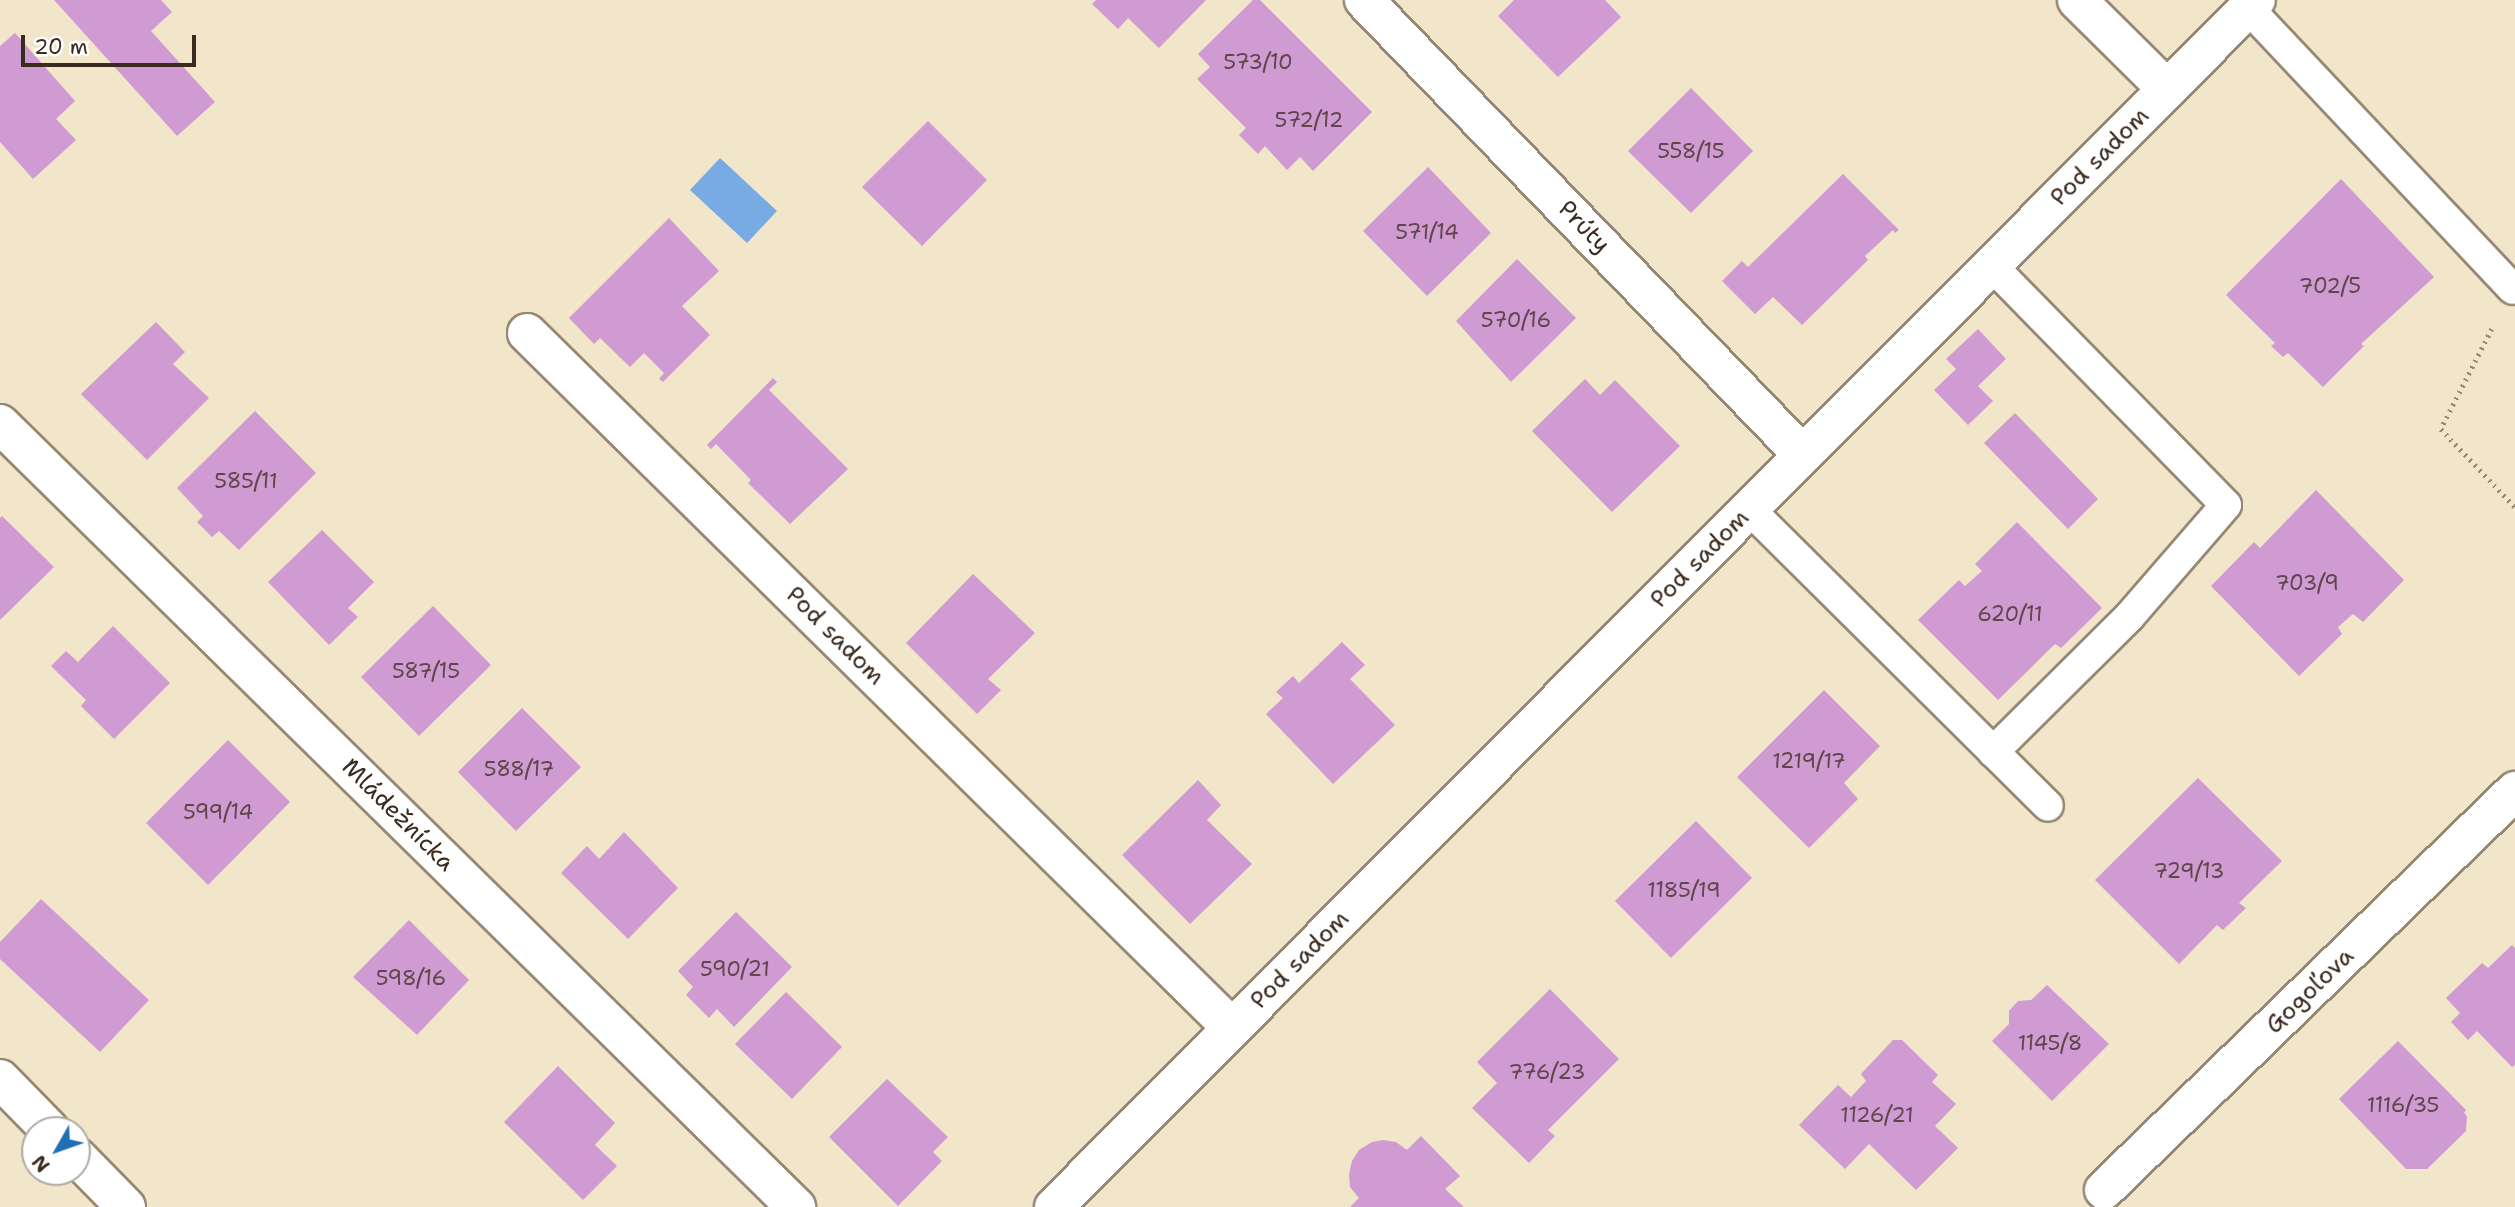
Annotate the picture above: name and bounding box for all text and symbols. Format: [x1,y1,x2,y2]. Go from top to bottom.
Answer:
scale bar [24,21,200,65]
text: 20 m [34,33,88,61]
house number: 573/10 [1223,49,1293,75]
street label: Pod sadom [2045,102,2155,212]
house number: 572/12 [1275,107,1343,133]
house number: 558/15 [1657,138,1725,164]
street label: Prúty [1552,195,1616,259]
house number: 571/14 [1395,219,1459,245]
house number: 702/5 [2299,273,2361,299]
house number: 570/16 [1481,307,1551,333]
house number: 585/11 [214,468,278,494]
street label: Pod sadom [1645,504,1755,614]
house number: 703/9 [2275,570,2339,596]
street label: Pod sadom [780,581,890,691]
house number: 620/11 [1977,601,2043,627]
house number: 587/15 [392,658,460,684]
house number: 1219/17 [1772,748,1846,774]
street label: Mládežnícka [336,753,460,877]
house number: 588/17 [484,756,554,782]
house number: 599/14 [183,799,253,825]
house number: 729/13 [2154,858,2224,884]
house number: 1185/19 [1647,877,1721,903]
street label: Pod sadom [1245,905,1355,1015]
street label: Gogoľova [2260,942,2360,1040]
house number: 590/21 [700,956,770,982]
house number: 598/16 [376,965,446,991]
house number: 1145/8 [2018,1030,2082,1056]
house number: 776/23 [1508,1059,1586,1085]
house number: 1116/35 [2367,1092,2439,1118]
house number: 1126/21 [1840,1102,1914,1128]
north arrow [21,1116,91,1186]
text: N [27,1150,55,1177]

